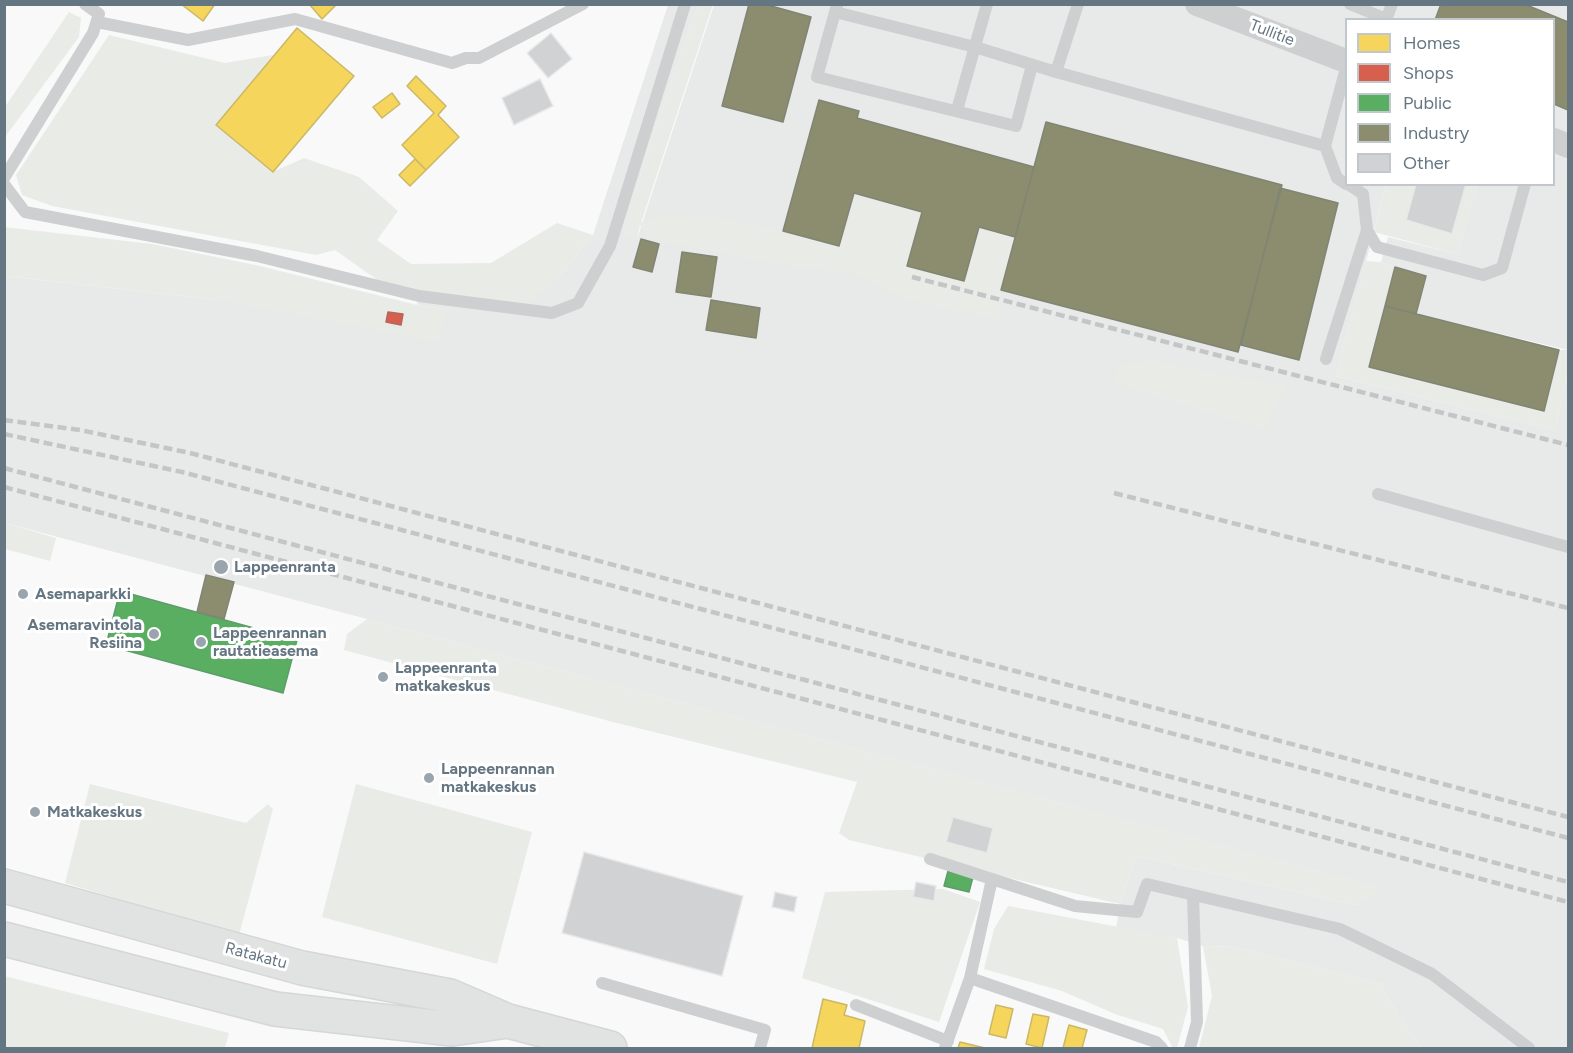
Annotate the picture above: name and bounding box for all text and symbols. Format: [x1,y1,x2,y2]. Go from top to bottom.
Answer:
street label: Tullitie [1247,16,1297,50]
legend [1345,18,1555,186]
text: Homes [1403,32,1461,54]
text: Shops [1403,62,1454,84]
text: Public [1403,92,1452,114]
text: Industry [1403,122,1469,144]
text: Other [1403,152,1450,174]
place label: Lappeenranta [234,557,336,577]
marker: Lappeenranta [212,558,230,576]
place label: Asemaparkki [35,584,131,604]
marker: Asemaparkki [16,587,30,601]
place label: Asemaravintola Resiina [27,615,142,653]
place label: Lappeenrannan rautatieasema [213,623,327,661]
marker: Asemaravintola Resiina [147,627,161,641]
marker: Lappeenrannan rautatieasema [194,635,208,649]
place label: Lappeenranta matkakeskus [395,658,497,696]
marker: Lappeenranta matkakeskus [376,670,390,684]
place label: Lappeenrannan matkakeskus [441,759,555,797]
marker: Lappeenrannan matkakeskus [422,771,436,785]
place label: Matkakeskus [47,802,142,822]
marker: Matkakeskus [28,805,42,819]
street label: Ratakatu [223,939,289,973]

